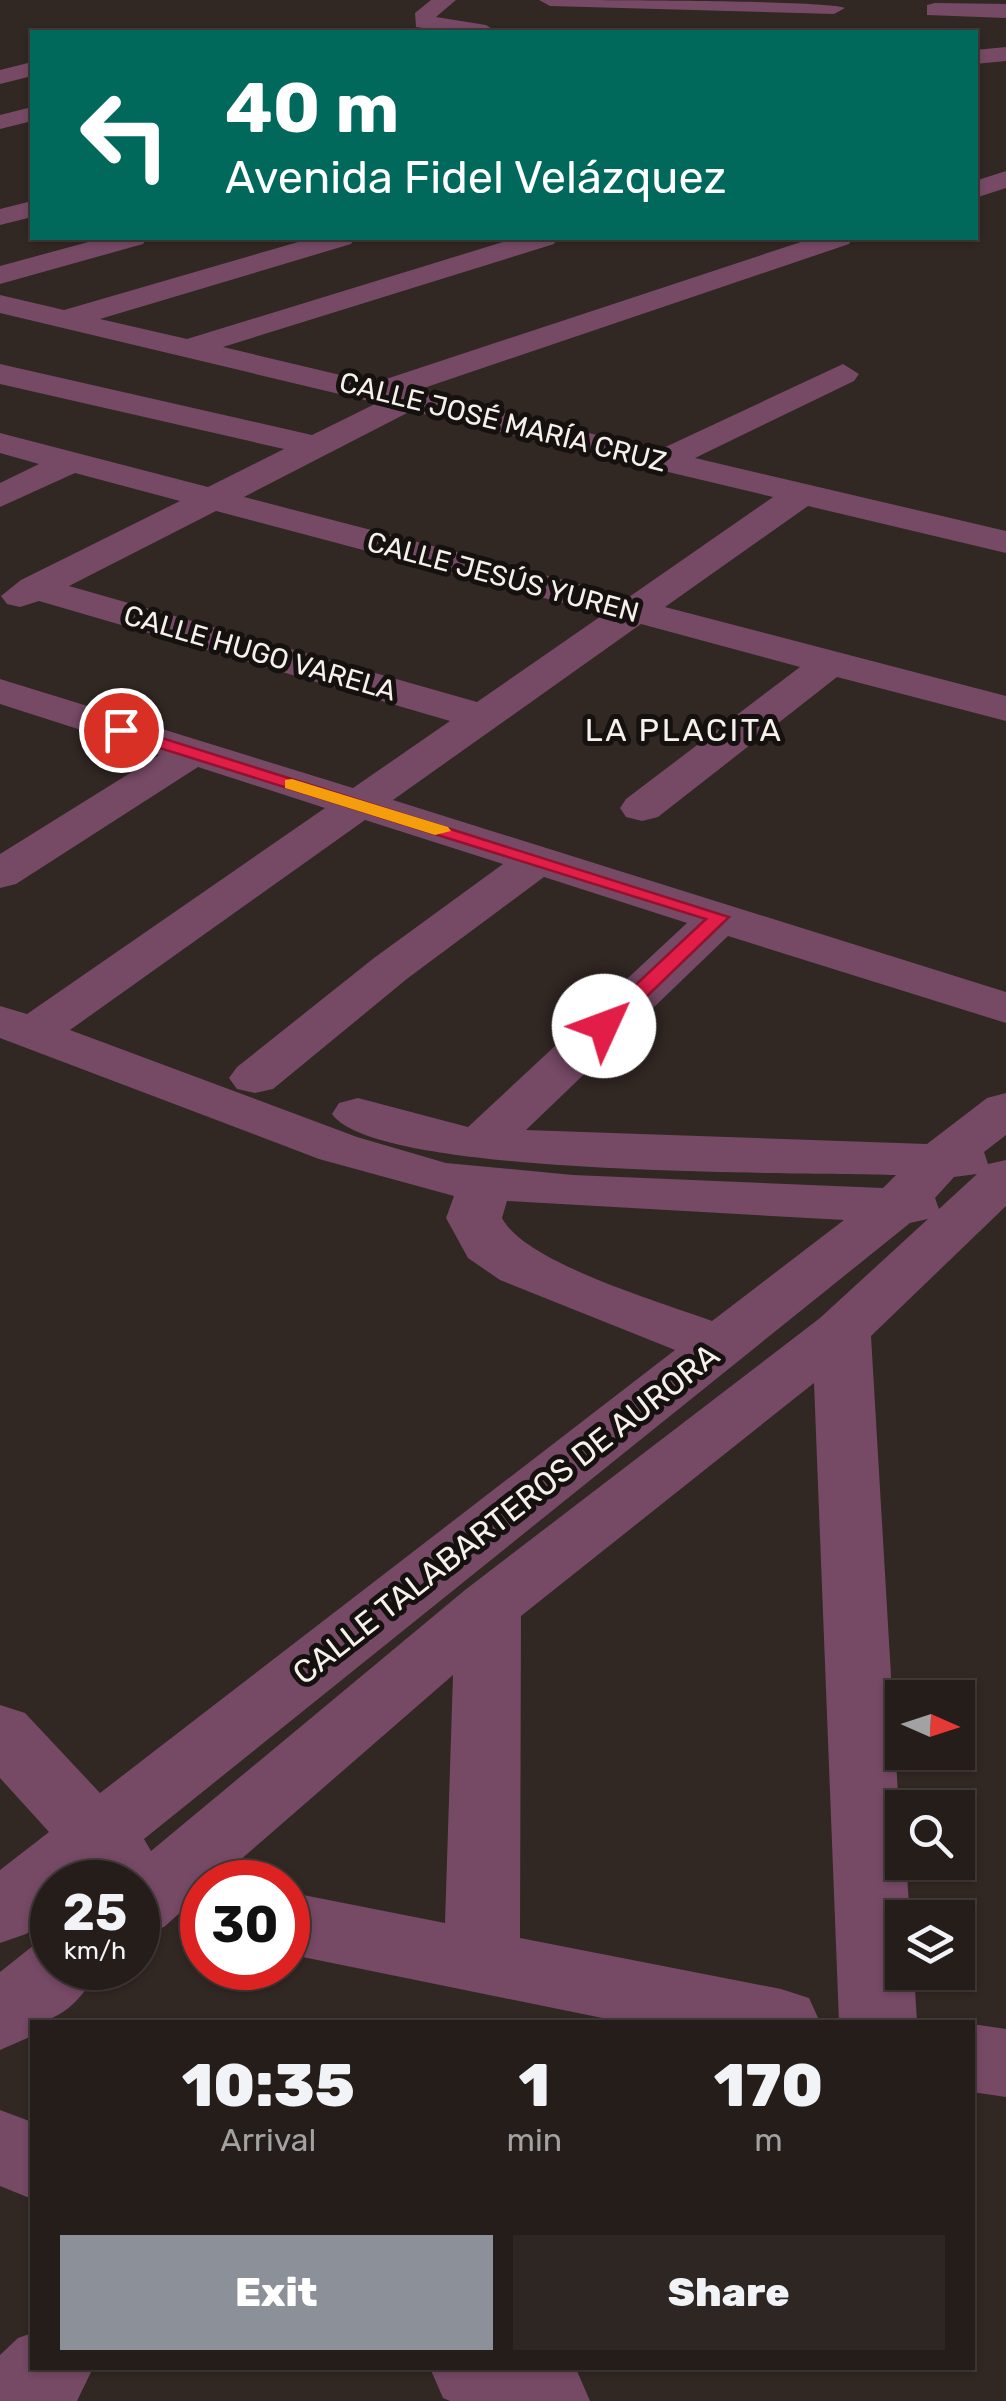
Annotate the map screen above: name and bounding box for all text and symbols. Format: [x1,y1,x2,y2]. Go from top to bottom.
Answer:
text: 40 m [225,67,399,150]
icon: left [60,70,190,200]
text: Avenida Fidel Velázquez [225,151,726,204]
street label: CALLE JOSÉ MARÍA CRUZ [336,365,670,479]
street label: CALLE JESÚS YUREN [363,525,643,629]
street label: CALLE HUGO VARELA [120,598,400,708]
pin [79,688,164,773]
icon: arrive [94,703,149,758]
district label: LA PLACITA [585,711,783,749]
position arrow [552,974,656,1078]
street label: CALLE TALABARTEROS DE AURORA [285,1336,727,1692]
north arrow [885,1680,975,1770]
map controls [885,1680,975,1990]
button: search [885,1790,975,1880]
speed limit sign: 30 [180,1860,310,1990]
text: 25 [63,1883,127,1943]
button: layers [885,1900,975,1990]
text: km/h [64,1936,126,1965]
text: 10:35 [182,2050,355,2121]
text: 1 [518,2050,550,2121]
text: 170 [714,2050,823,2121]
text: Arrival [220,2121,316,2159]
text: min [506,2121,562,2159]
text: m [754,2121,783,2159]
button: Exit [60,2235,493,2350]
button: Share [513,2235,945,2350]

